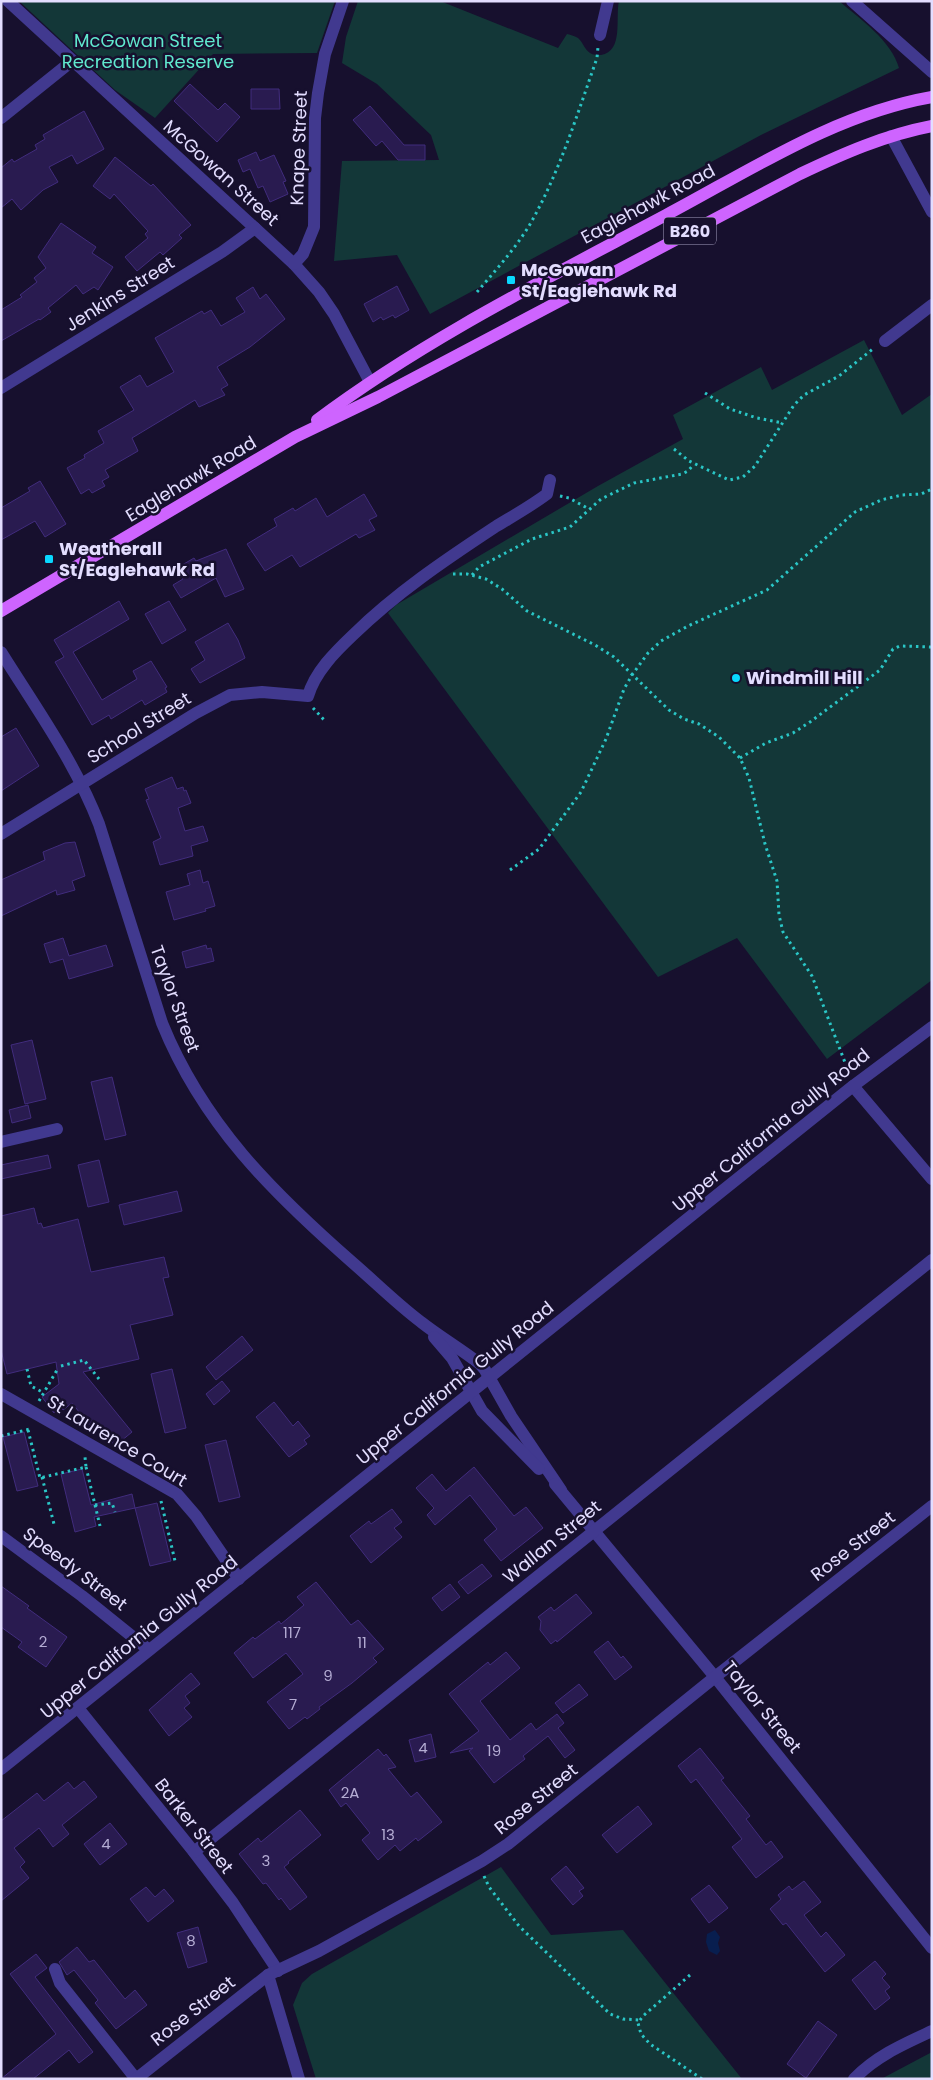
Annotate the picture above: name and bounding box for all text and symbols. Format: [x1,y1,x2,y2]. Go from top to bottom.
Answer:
park label: McGowan Street Recreation Reserve [62,28,234,74]
street label: Knape Street [284,90,313,206]
street label: McGowan Street [158,114,285,231]
street label: Eaglehawk Road [576,158,719,249]
road number: B260 [664,218,716,245]
street label: Jenkins Street [60,250,179,337]
place label: McGowan St/Eaglehawk Rd [521,257,677,303]
marker: McGowan St/Eaglehawk Rd [505,274,517,286]
street label: Eaglehawk Road [121,430,261,528]
place label: Weatherall St/Eaglehawk Rd [59,536,215,582]
marker: Weatherall St/Eaglehawk Rd [43,553,55,565]
place label: Windmill Hill [746,665,863,690]
marker: Windmill Hill [730,672,742,684]
street label: School Street [82,686,195,769]
street label: Taylor Street [145,942,206,1056]
street label: Upper California Gully Road [667,1042,875,1217]
street label: Upper California Gully Road [351,1295,559,1470]
street label: St Laurence Court [42,1389,192,1492]
street label: Wallan Street [497,1494,606,1589]
street label: Rose Street [805,1505,900,1586]
street label: Speedy Street [18,1521,133,1616]
street label: Upper California Gully Road [35,1549,243,1724]
house number: 117 [283,1622,301,1643]
house number: 2 [39,1631,47,1652]
house number: 11 [357,1632,367,1653]
street label: Taylor Street [717,1655,807,1758]
house number: 9 [323,1665,333,1686]
house number: 7 [289,1694,297,1715]
house number: 4 [418,1737,428,1758]
house number: 19 [487,1740,501,1761]
street label: Rose Street [489,1757,583,1840]
street label: Barker Street [149,1773,240,1879]
house number: 2A [341,1782,359,1803]
house number: 13 [381,1824,395,1845]
house number: 4 [101,1833,111,1854]
house number: 3 [262,1850,270,1871]
house number: 8 [186,1930,196,1951]
street label: Rose Street [145,1970,240,2051]

